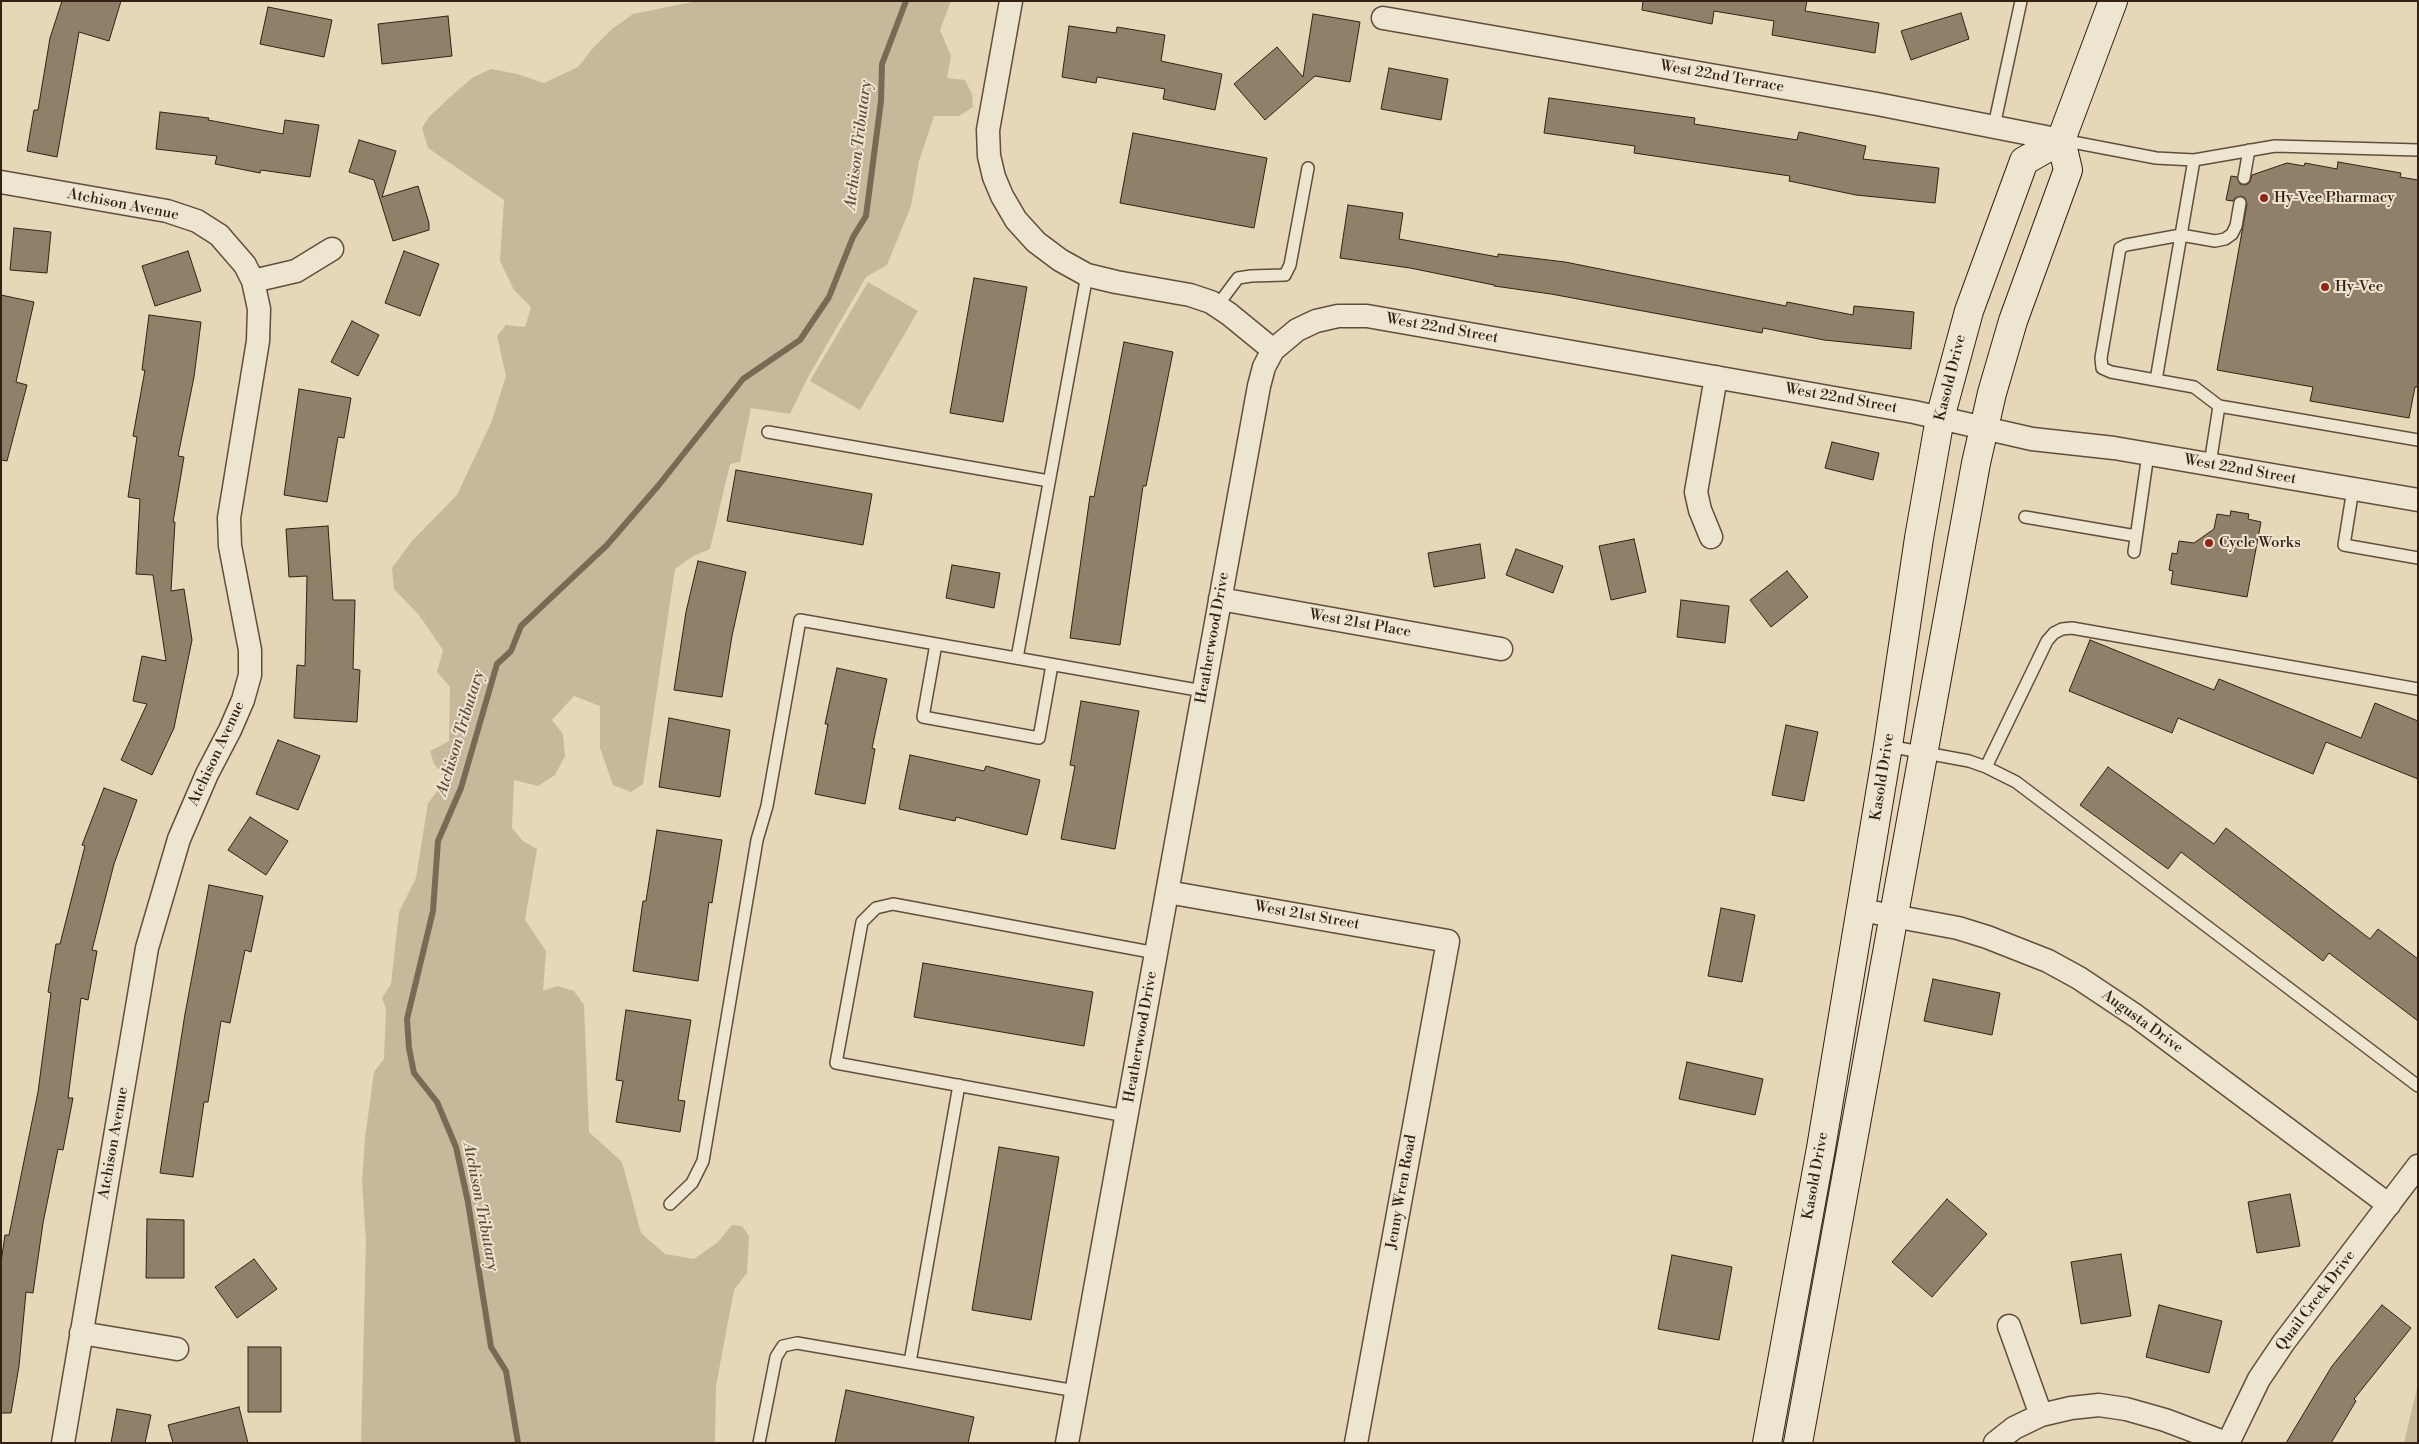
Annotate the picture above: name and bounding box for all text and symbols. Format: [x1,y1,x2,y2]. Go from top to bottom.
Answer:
street label: West 22nd Terrace [1659,57,1785,97]
water label: Atchison Tributary [842,79,876,211]
street label: Atchison Avenue [66,185,180,225]
place label: Hy-Vee Pharmacy [2274,189,2395,207]
marker: Hy-Vee Pharmacy [2258,192,2270,204]
place label: Hy-Vee [2335,278,2383,296]
marker: Hy-Vee [2319,281,2331,293]
street label: West 22nd Street [1384,310,1500,348]
street label: Kasold Drive [1932,333,1970,423]
street label: West 22nd Street [1783,380,1899,418]
street label: West 22nd Street [2182,451,2298,489]
place label: Cycle Works [2219,534,2301,552]
marker: Cycle Works [2203,537,2215,549]
street label: Heatherwood Drive [1193,571,1233,705]
street label: West 21st Place [1308,606,1412,642]
water label: Atchison Tributary [433,668,489,798]
street label: Atchison Avenue [185,699,249,809]
street label: Kasold Drive [1867,732,1899,822]
street label: West 21st Street [1253,898,1361,934]
street label: Heatherwood Drive [1121,970,1161,1104]
street label: Augusta Drive [2098,986,2186,1058]
street label: Atchison Avenue [95,1086,133,1200]
street label: Kasold Drive [1799,1131,1833,1221]
street label: Jenny Wren Road [1383,1133,1421,1251]
water label: Atchison Tributary [458,1141,502,1273]
street label: Quail Creek Drive [2272,1247,2360,1355]

